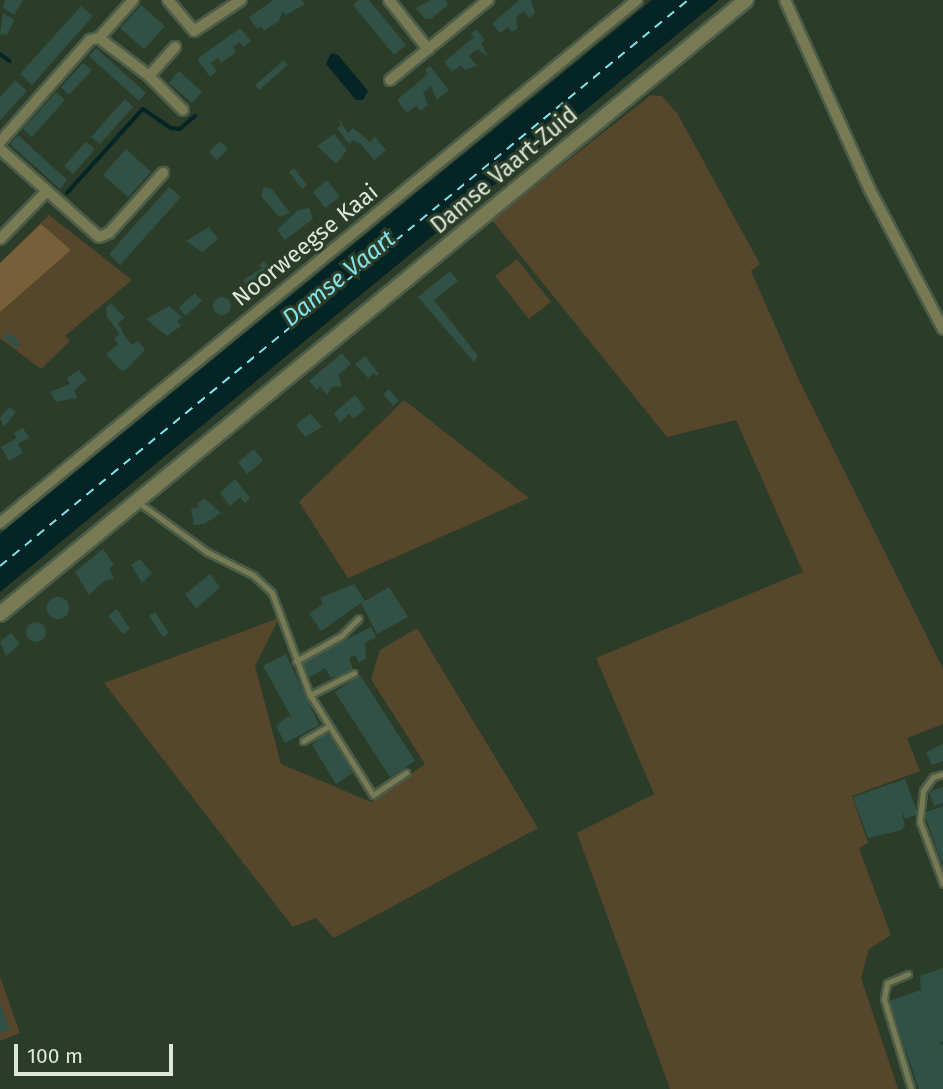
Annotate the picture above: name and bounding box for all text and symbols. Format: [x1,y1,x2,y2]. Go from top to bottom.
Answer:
street label: Damse Vaart-Zuid [425,101,583,239]
street label: Noorweegse Kaai [227,178,383,312]
water label: Damse Vaart [277,225,401,333]
scale bar [18,1030,177,1074]
text: 100 m [27,1043,83,1069]

